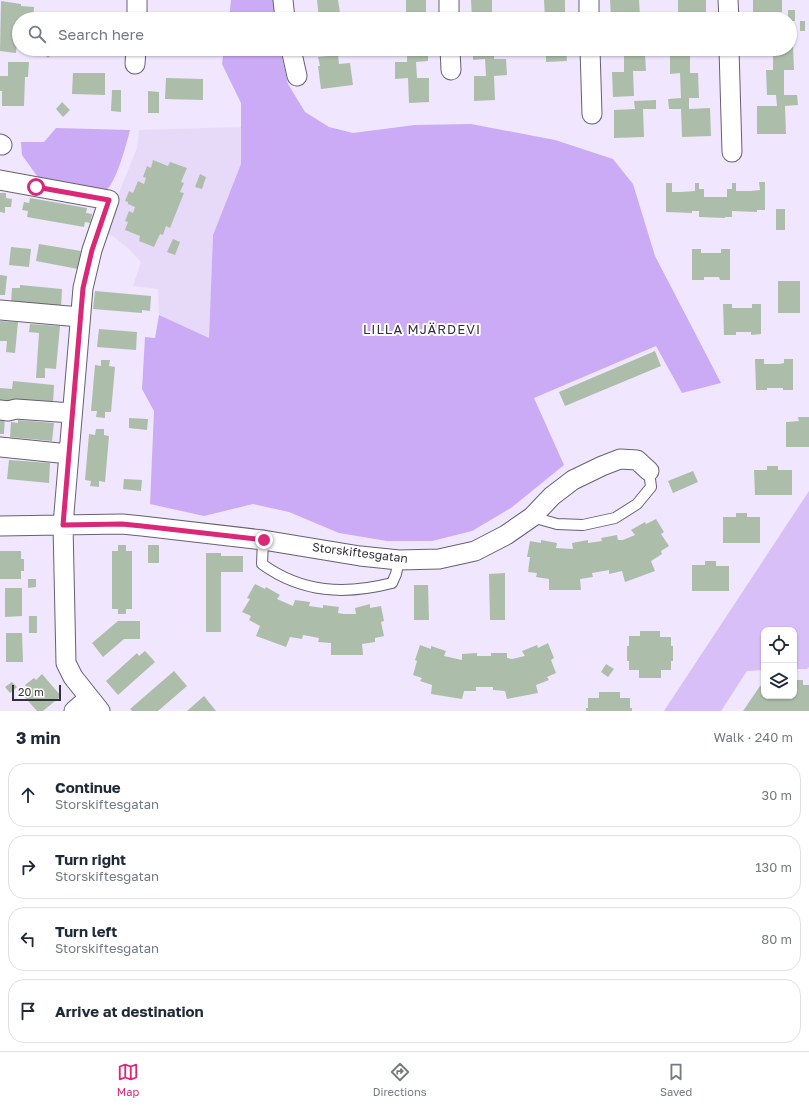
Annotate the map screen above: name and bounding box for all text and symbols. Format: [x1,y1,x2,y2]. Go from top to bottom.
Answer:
search box [12,12,797,56]
icon: search [26,23,48,45]
text: Search here [58,25,144,43]
route start [27,178,45,196]
district label: LILLA MJÄRDEVI [363,321,481,337]
route end [255,531,273,549]
street label: Storskiftesgatan [311,539,409,566]
map controls [761,627,797,699]
button: locate [761,627,797,663]
button: layers [761,663,797,699]
scale bar [12,683,61,702]
text: 20 m [18,685,44,698]
text: 3 min [16,727,60,748]
text: Walk · 240 m [714,729,793,745]
text: Continue [55,778,121,796]
icon: ahead [17,784,39,806]
text: 30 m [762,787,792,803]
text: Storskiftesgatan [55,796,159,812]
text: Turn right [55,850,126,868]
icon: right [17,856,39,878]
text: 130 m [755,859,792,875]
text: Storskiftesgatan [55,868,159,884]
text: Turn left [55,922,117,940]
icon: left [17,928,39,950]
text: 80 m [761,931,792,947]
text: Storskiftesgatan [55,940,159,956]
icon: arrive [17,1000,39,1022]
text: Arrive at destination [55,1002,204,1020]
tab: Map [117,1061,139,1098]
tab: Directions [373,1061,427,1098]
tab: Saved [660,1061,692,1098]

